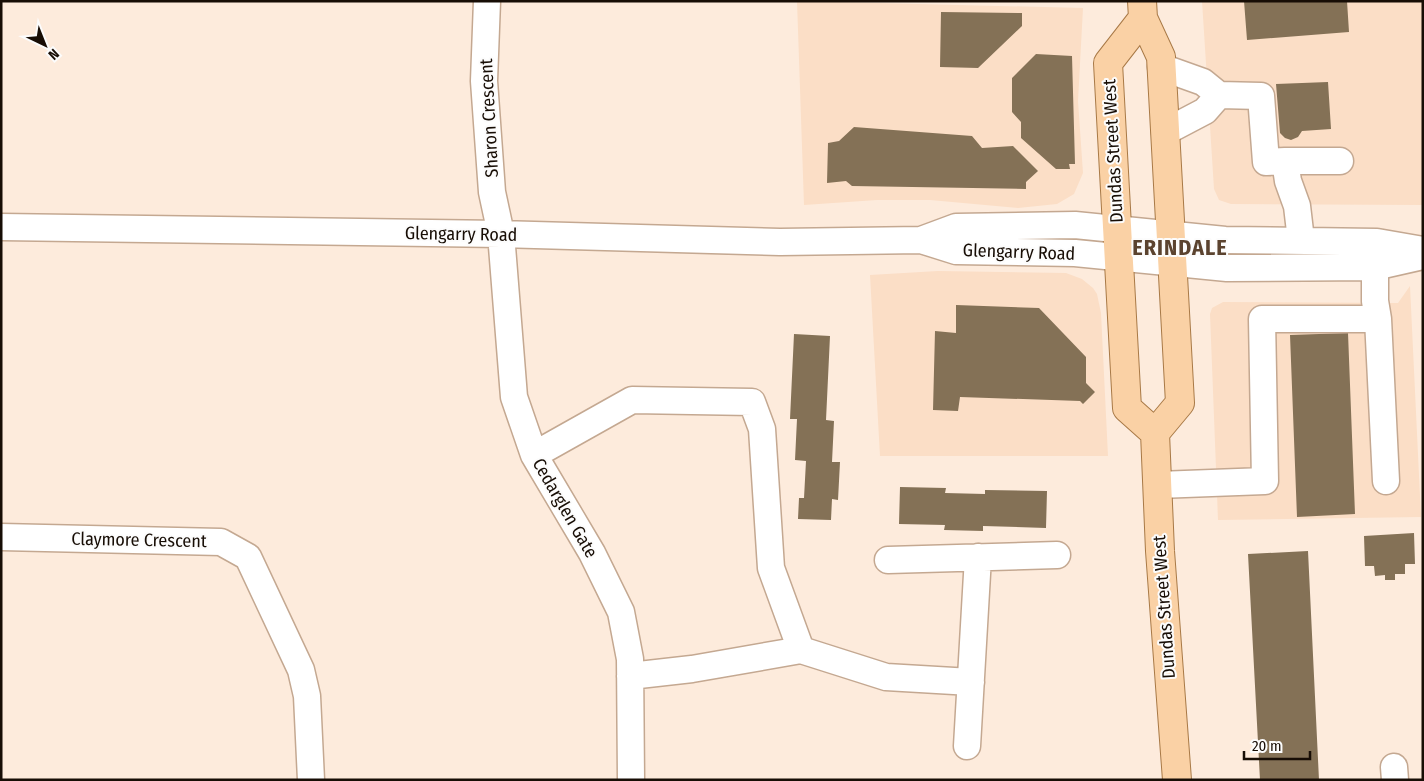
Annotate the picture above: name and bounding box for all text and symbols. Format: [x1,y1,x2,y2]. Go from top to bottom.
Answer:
north arrow [20,20,70,70]
text: N [45,45,62,63]
street label: Sharon Crescent [475,58,503,178]
street label: Dundas Street West [1098,78,1128,223]
street label: Glengarry Road [405,222,517,246]
district label: ERINDALE [1132,234,1228,261]
street label: Glengarry Road [962,239,1076,265]
street label: Cedarglen Gate [528,454,602,562]
street label: Claymore Crescent [71,528,207,552]
street label: Dundas Street West [1148,534,1180,680]
scale bar [1244,728,1310,760]
text: 20 m [1252,737,1282,755]

